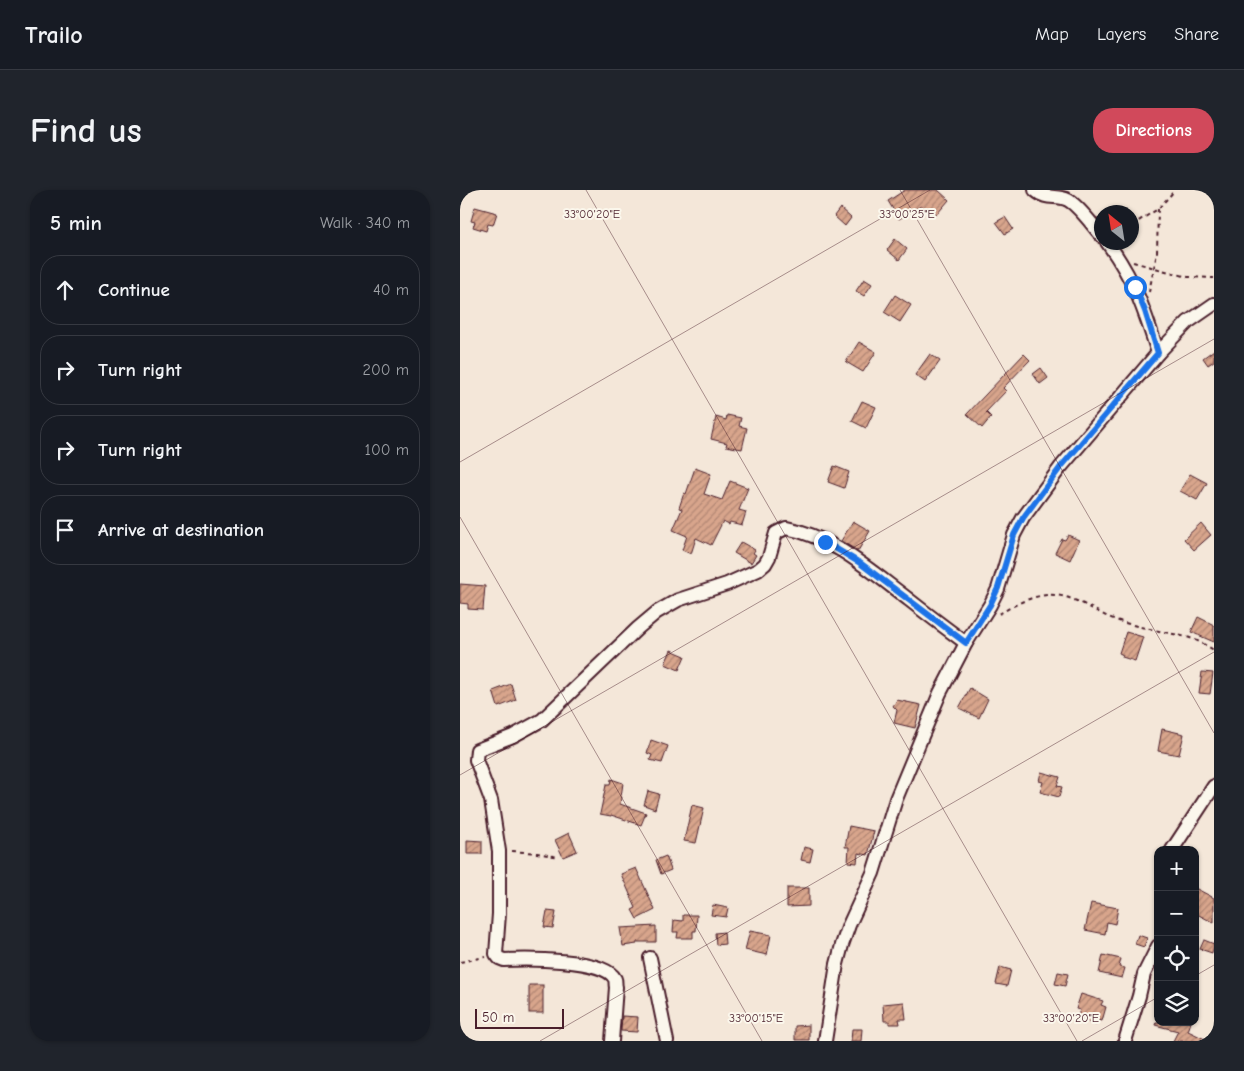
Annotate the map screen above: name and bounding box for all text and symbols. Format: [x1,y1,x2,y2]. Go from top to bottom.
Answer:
text: Trailo [25,21,83,49]
text: Map [1035,24,1069,45]
text: Layers [1097,24,1146,45]
text: Share [1174,24,1219,45]
button: Directions [1093,108,1214,153]
text: Find us [30,110,142,151]
north arrow [1094,205,1139,250]
text: 33°00'20"E [564,207,620,221]
text: 33°00'25"E [879,207,935,221]
text: 5 min [50,211,102,235]
text: Walk · 340 m [320,214,410,232]
icon: ahead [51,276,79,304]
route start [1124,276,1147,299]
text: Continue [98,279,170,301]
text: 40 m [373,281,409,299]
icon: right [51,356,79,384]
text: Turn right [98,359,182,381]
text: 200 m [363,361,409,379]
icon: right [51,436,79,464]
text: Turn right [98,439,182,461]
text: 100 m [365,441,409,459]
icon: arrive [51,516,79,544]
text: Arrive at destination [98,519,264,541]
route end [814,531,837,554]
map controls [1154,846,1199,1026]
button: + [1154,846,1199,891]
button: − [1154,891,1199,936]
button: locate [1154,936,1199,981]
button: layers [1154,981,1199,1026]
scale bar [475,1006,564,1029]
text: 50 m [482,1009,514,1026]
text: 33°00'15"E [729,1011,783,1025]
text: 33°00'20"E [1043,1011,1099,1025]

